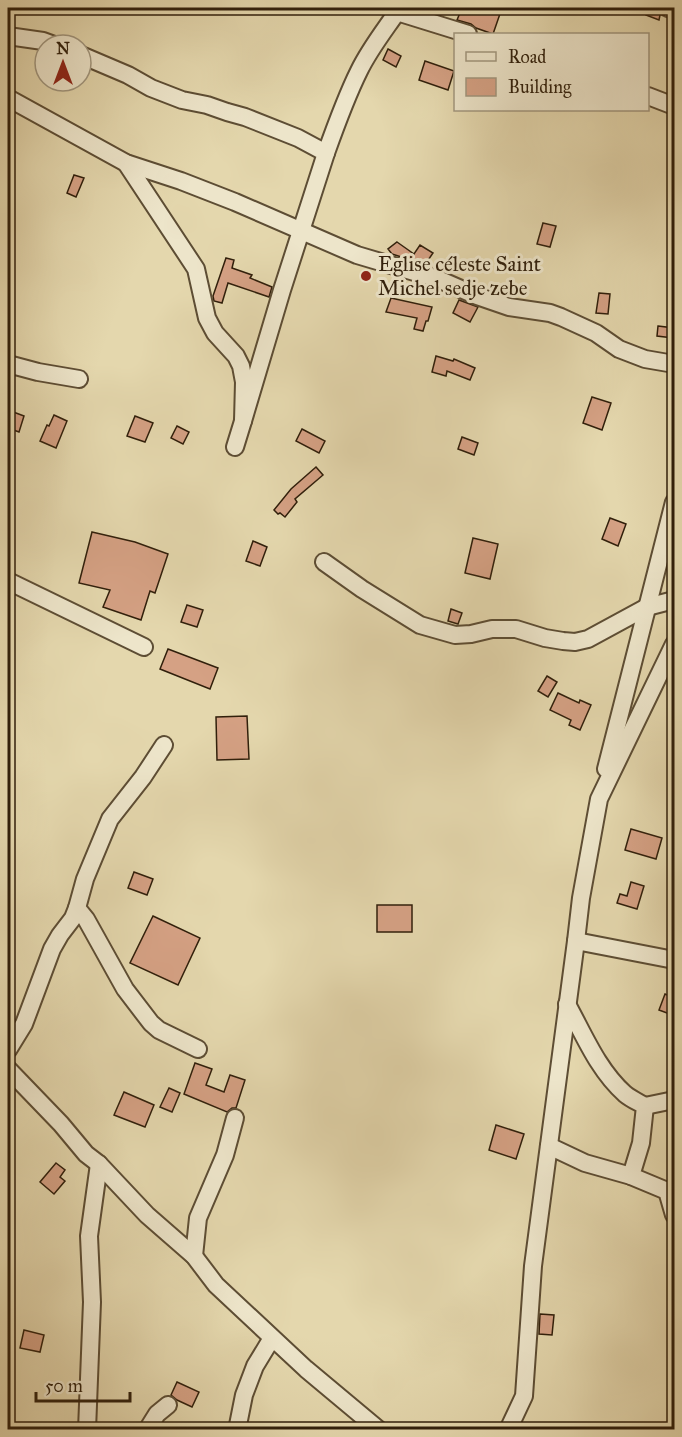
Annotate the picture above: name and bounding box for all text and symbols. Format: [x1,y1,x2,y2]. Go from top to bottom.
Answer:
north arrow [33,33,93,93]
legend [454,33,649,111]
text: N [56,39,70,58]
text: Road [508,46,546,68]
text: Building [508,76,572,99]
place label: Eglise céleste Saint Michel sedje zebe [378,251,542,301]
marker: Eglise céleste Saint Michel sedje zebe [359,269,373,283]
scale bar [36,1365,130,1403]
text: 50 m [45,1375,83,1397]

